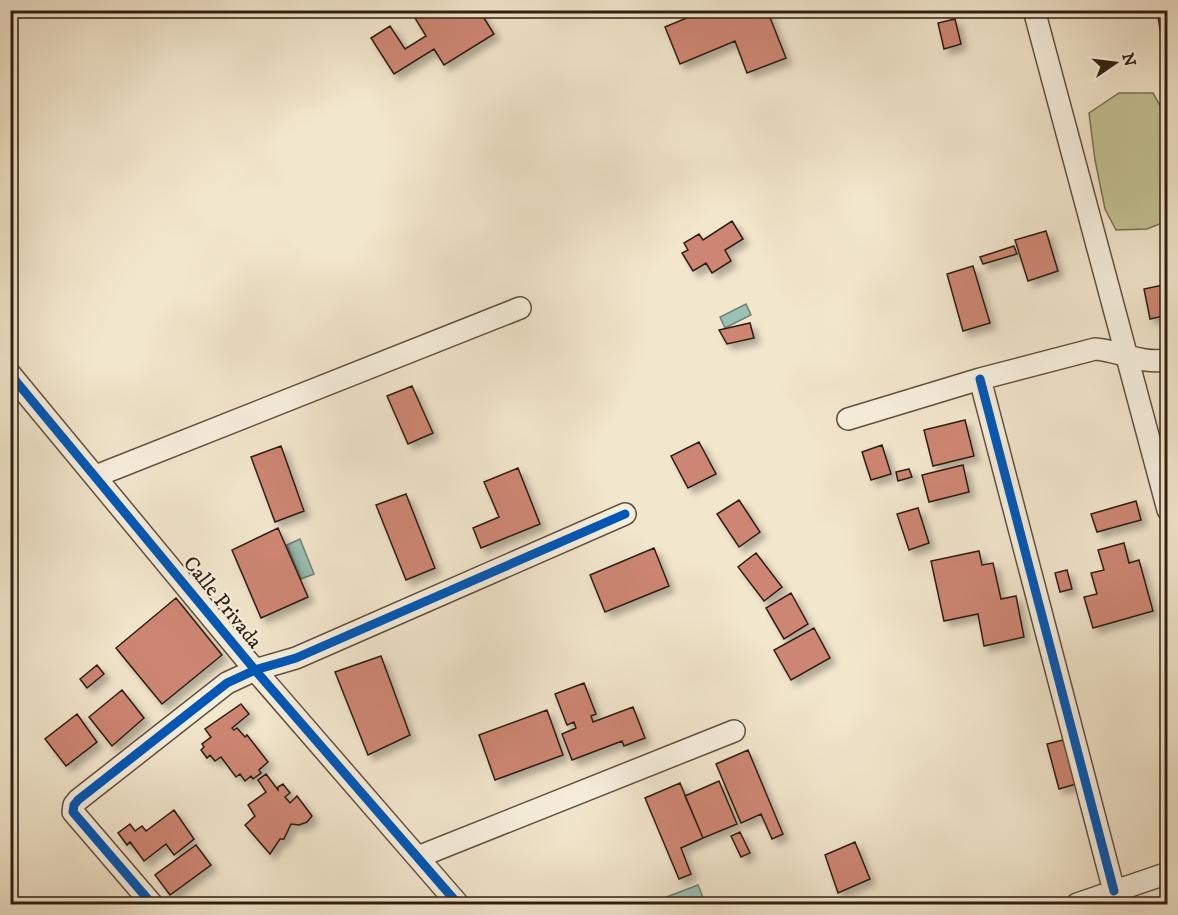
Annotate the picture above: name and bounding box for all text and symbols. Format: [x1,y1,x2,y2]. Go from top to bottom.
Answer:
north arrow [1085,33,1145,93]
text: N [1117,51,1140,68]
street label: Calle Privada [177,551,267,654]

